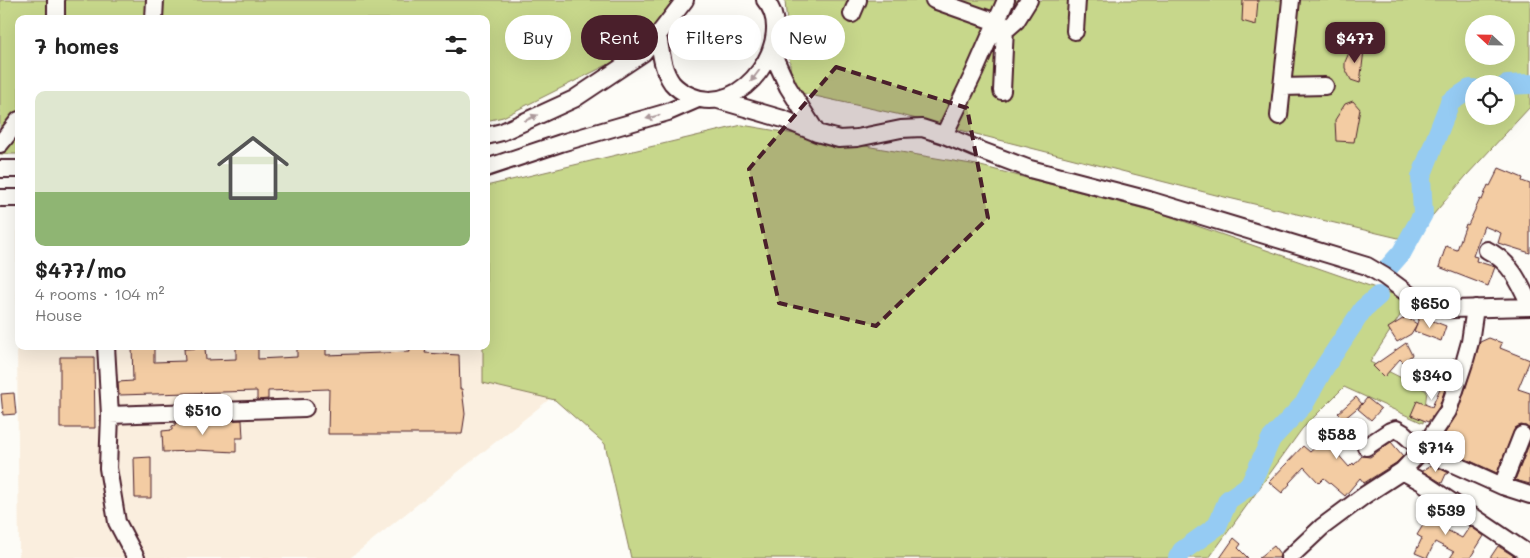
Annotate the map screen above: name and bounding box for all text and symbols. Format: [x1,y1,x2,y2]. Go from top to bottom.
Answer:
chip: Buy [505,15,571,60]
chip: Rent [581,15,658,60]
chip: Filters [668,15,761,60]
chip: New [771,15,845,60]
north arrow [1465,15,1515,65]
map controls [1465,15,1515,125]
pin: $477 [1325,22,1385,64]
text: $477 [1336,27,1374,48]
icon: filters [442,31,470,59]
text: 7 homes [35,32,119,59]
one-way arrow [750,69,761,82]
button: locate [1465,75,1515,125]
one-way arrow [645,113,660,121]
one-way arrow [524,114,539,123]
icon: home [208,123,298,213]
text: $477/mo [35,256,126,283]
text: 4 rooms · 104 m² [35,283,165,304]
pin: $650 [1400,286,1460,329]
text: $650 [1410,292,1450,313]
text: House [35,304,82,325]
pin: $340 [1402,358,1462,401]
text: $340 [1412,364,1452,385]
pin: $510 [173,394,233,436]
text: $510 [185,399,221,420]
pin: $588 [1307,418,1367,460]
text: $588 [1317,423,1357,444]
pin: $714 [1406,430,1466,473]
text: $714 [1418,436,1454,457]
pin: $539 [1416,494,1476,536]
text: $539 [1427,499,1465,520]

